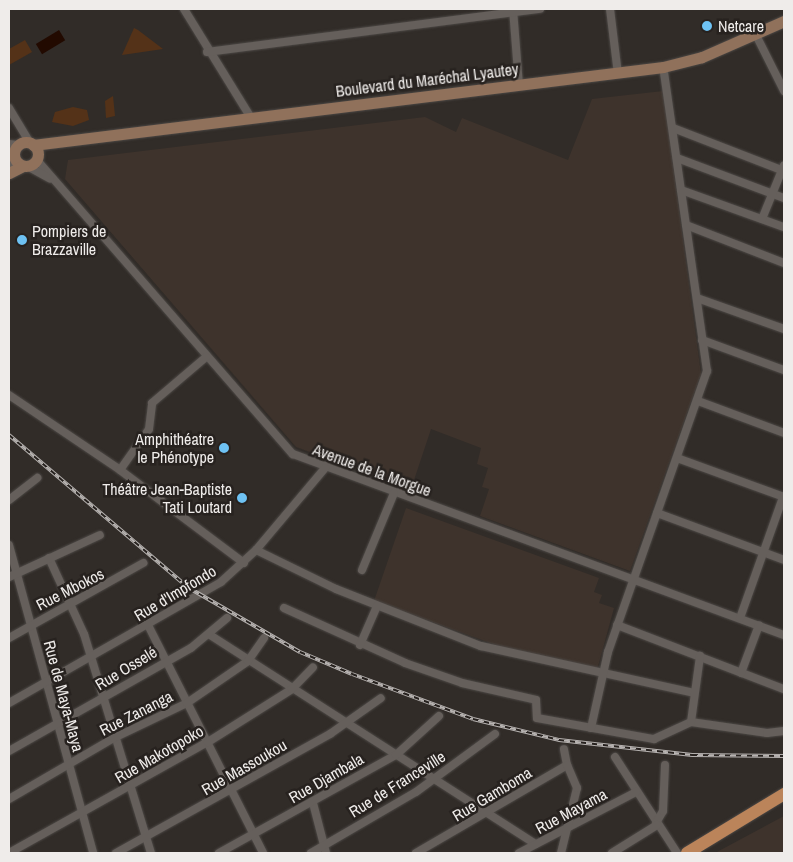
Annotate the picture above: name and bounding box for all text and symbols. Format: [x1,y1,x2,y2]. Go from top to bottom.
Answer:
place label: Netcare [718,16,764,36]
marker: Netcare [700,19,714,33]
street label: Boulevard du Maréchal Lyautey [335,59,519,101]
place label: Pompiers de Brazzaville [32,221,106,259]
marker: Pompiers de Brazzaville [16,234,28,246]
place label: Amphithéatre le Phénotype [135,429,214,467]
street label: Avenue de la Morgue [310,440,434,500]
marker: Amphithéatre le Phénotype [218,442,230,454]
place label: Théâtre Jean-Baptiste Tati Loutard [102,479,232,517]
marker: Théâtre Jean-Baptiste Tati Loutard [236,492,248,504]
street label: Rue d'Impfondo [131,561,219,625]
street label: Rue Mbokos [33,564,107,614]
street label: Rue de Maya-Maya [40,638,88,754]
street label: Rue Osselé [92,642,160,694]
street label: Rue Zananga [96,686,176,740]
street label: Rue Makotopoko [111,721,207,787]
street label: Rue Massoukou [198,735,290,799]
street label: Rue de Franceville [345,747,449,821]
street label: Rue Djambala [285,749,367,807]
street label: Rue Gamboma [449,763,535,825]
street label: Rue Mayama [532,784,610,838]

